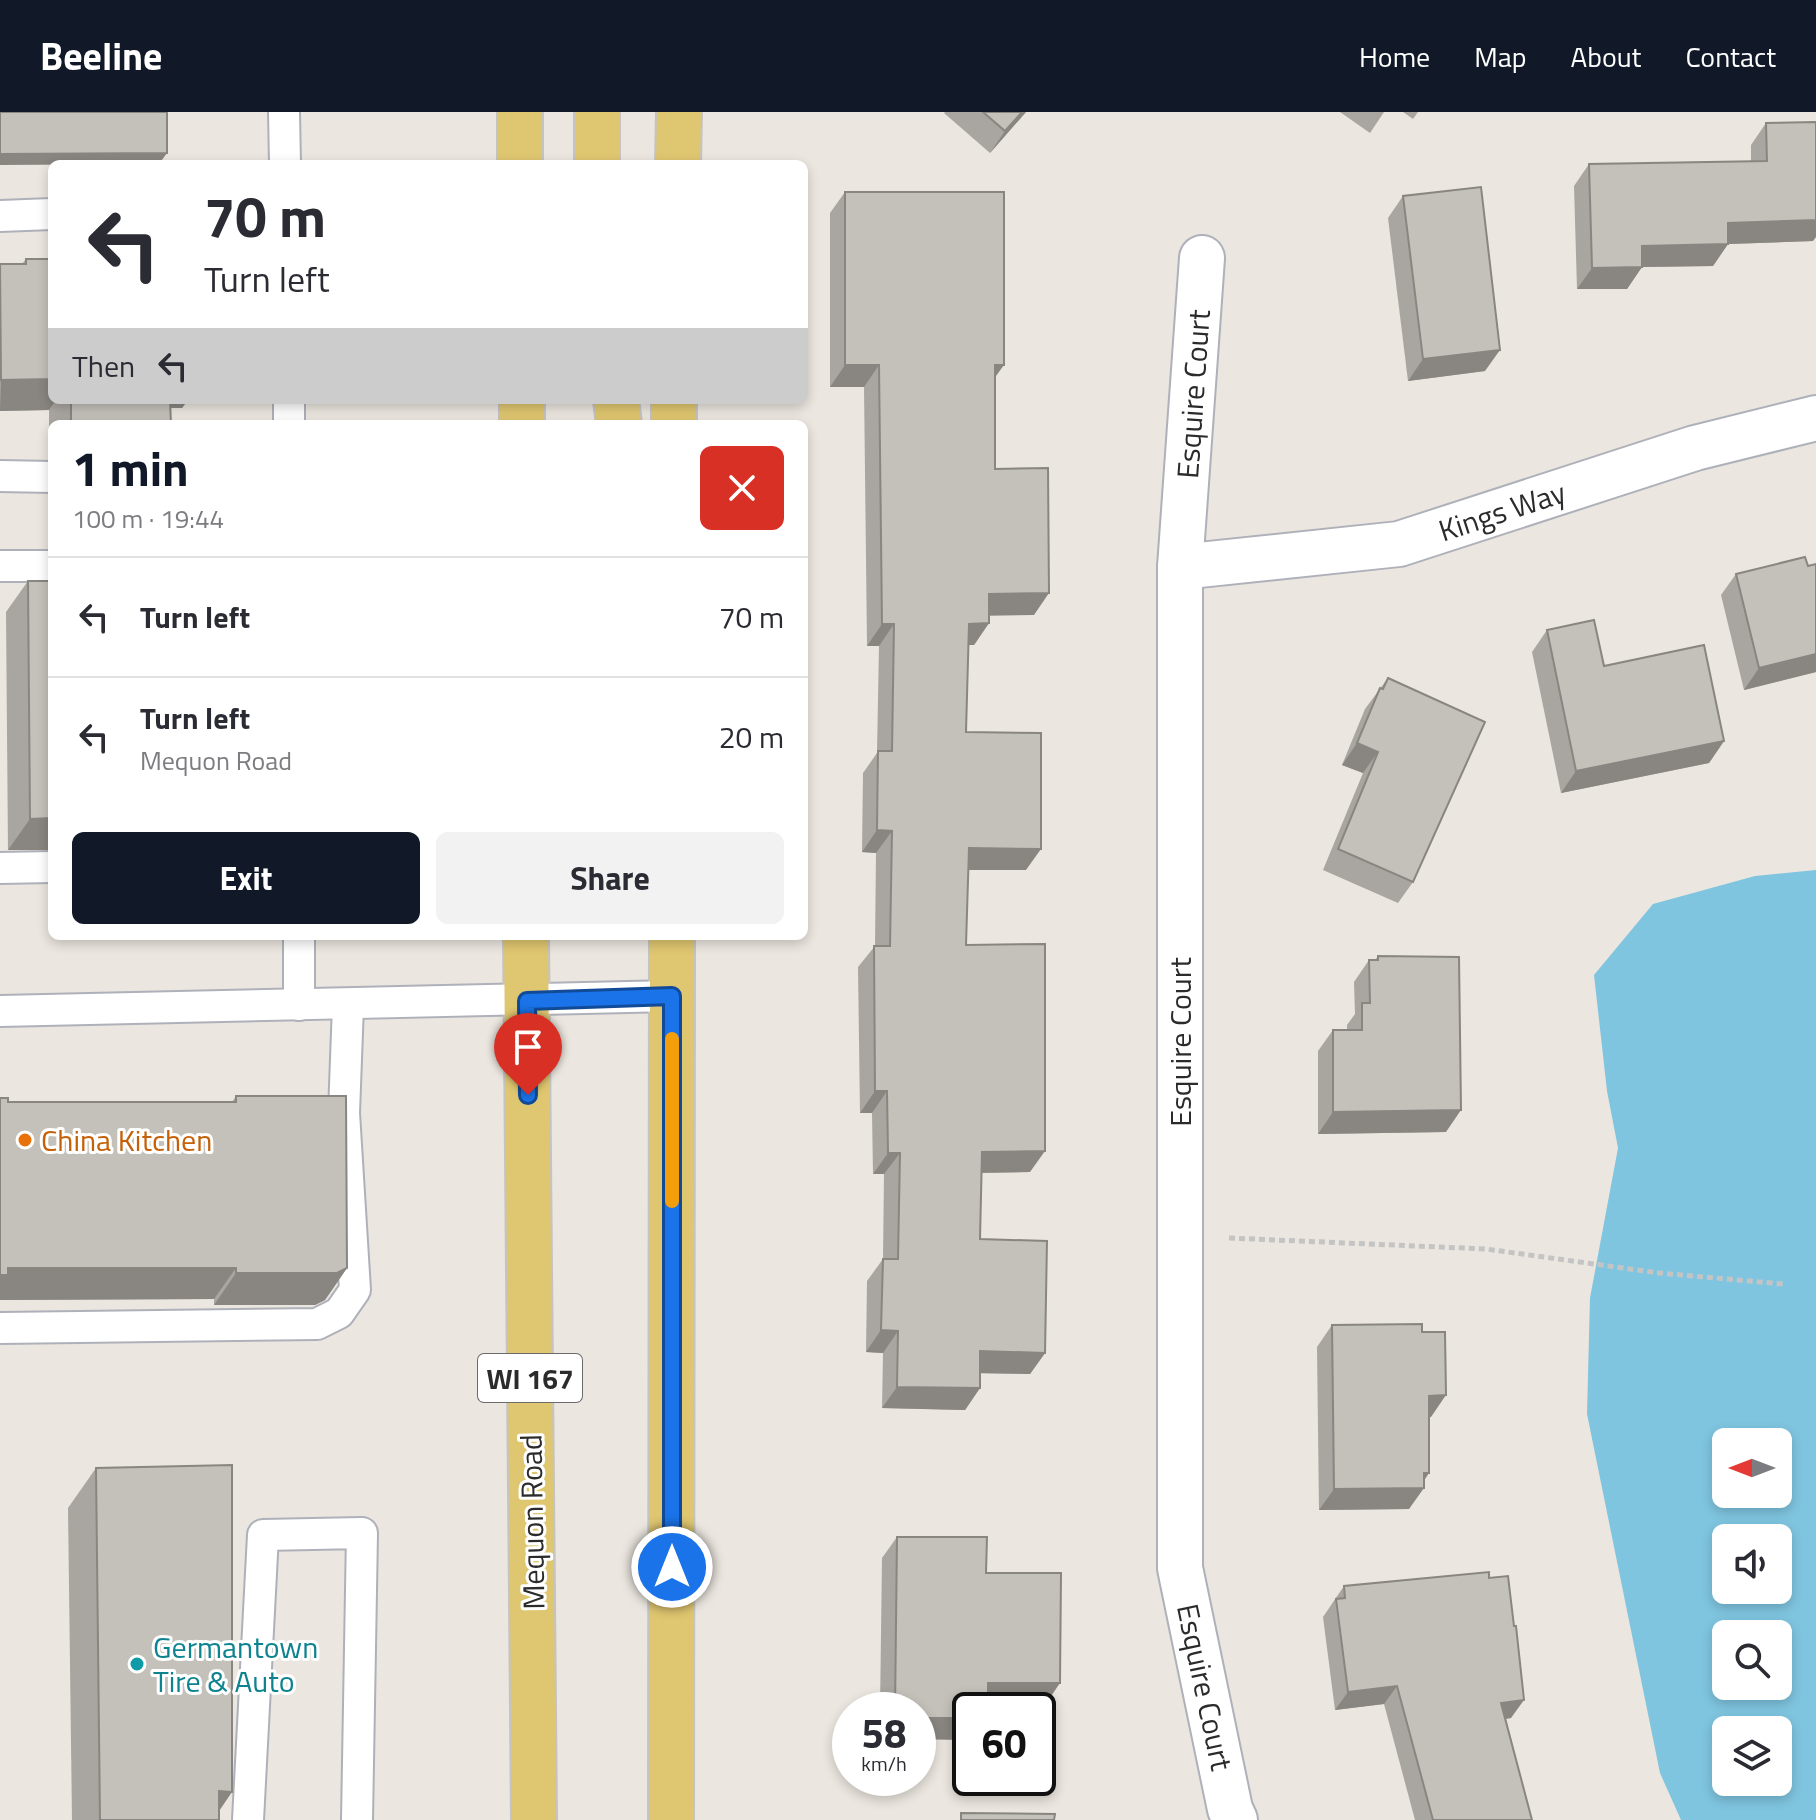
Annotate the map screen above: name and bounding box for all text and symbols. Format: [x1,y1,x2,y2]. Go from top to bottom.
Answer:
text: Beeline [40,27,162,85]
text: Home [1359,35,1430,78]
text: Map [1474,35,1527,78]
text: About [1571,35,1641,78]
text: Contact [1685,35,1776,78]
text: 70 m [204,174,326,259]
icon: left [72,192,176,296]
text: Turn left [204,251,330,306]
street label: Esquire Court [1164,307,1222,480]
text: Then [72,343,135,389]
icon: left [151,344,195,388]
text: 1 min [72,432,189,505]
button: close [700,446,784,530]
street label: Kings Way [1432,469,1572,553]
text: 100 m · 19:44 [72,499,224,538]
text: Turn left [140,594,250,640]
text: 70 m [719,594,784,640]
icon: left [72,595,116,639]
text: Turn left [140,695,250,741]
text: 20 m [719,714,784,760]
icon: left [72,715,116,759]
text: Mequon Road [140,741,292,780]
button: Exit [72,832,420,924]
button: Share [436,832,784,924]
street label: Esquire Court [1157,957,1203,1127]
pin [494,1013,562,1095]
icon: arrive [506,1025,550,1069]
place label: China Kitchen [41,1117,212,1163]
marker: China Kitchen [16,1131,34,1149]
road number: WI 167 [478,1354,582,1402]
north arrow [1712,1428,1792,1508]
map controls [1712,1428,1792,1796]
street label: Mequon Road [507,1434,557,1610]
button: sound [1712,1524,1792,1604]
position arrow [630,1525,714,1609]
street label: Esquire Court [1165,1599,1245,1775]
button: search [1712,1620,1792,1700]
place label: Germantown Tire & Auto [153,1624,318,1704]
marker: Germantown Tire & Auto [128,1655,146,1673]
speed limit sign: 60 [952,1692,1056,1796]
text: 58 [862,1703,906,1764]
button: layers [1712,1716,1792,1796]
text: km/h [861,1748,907,1779]

